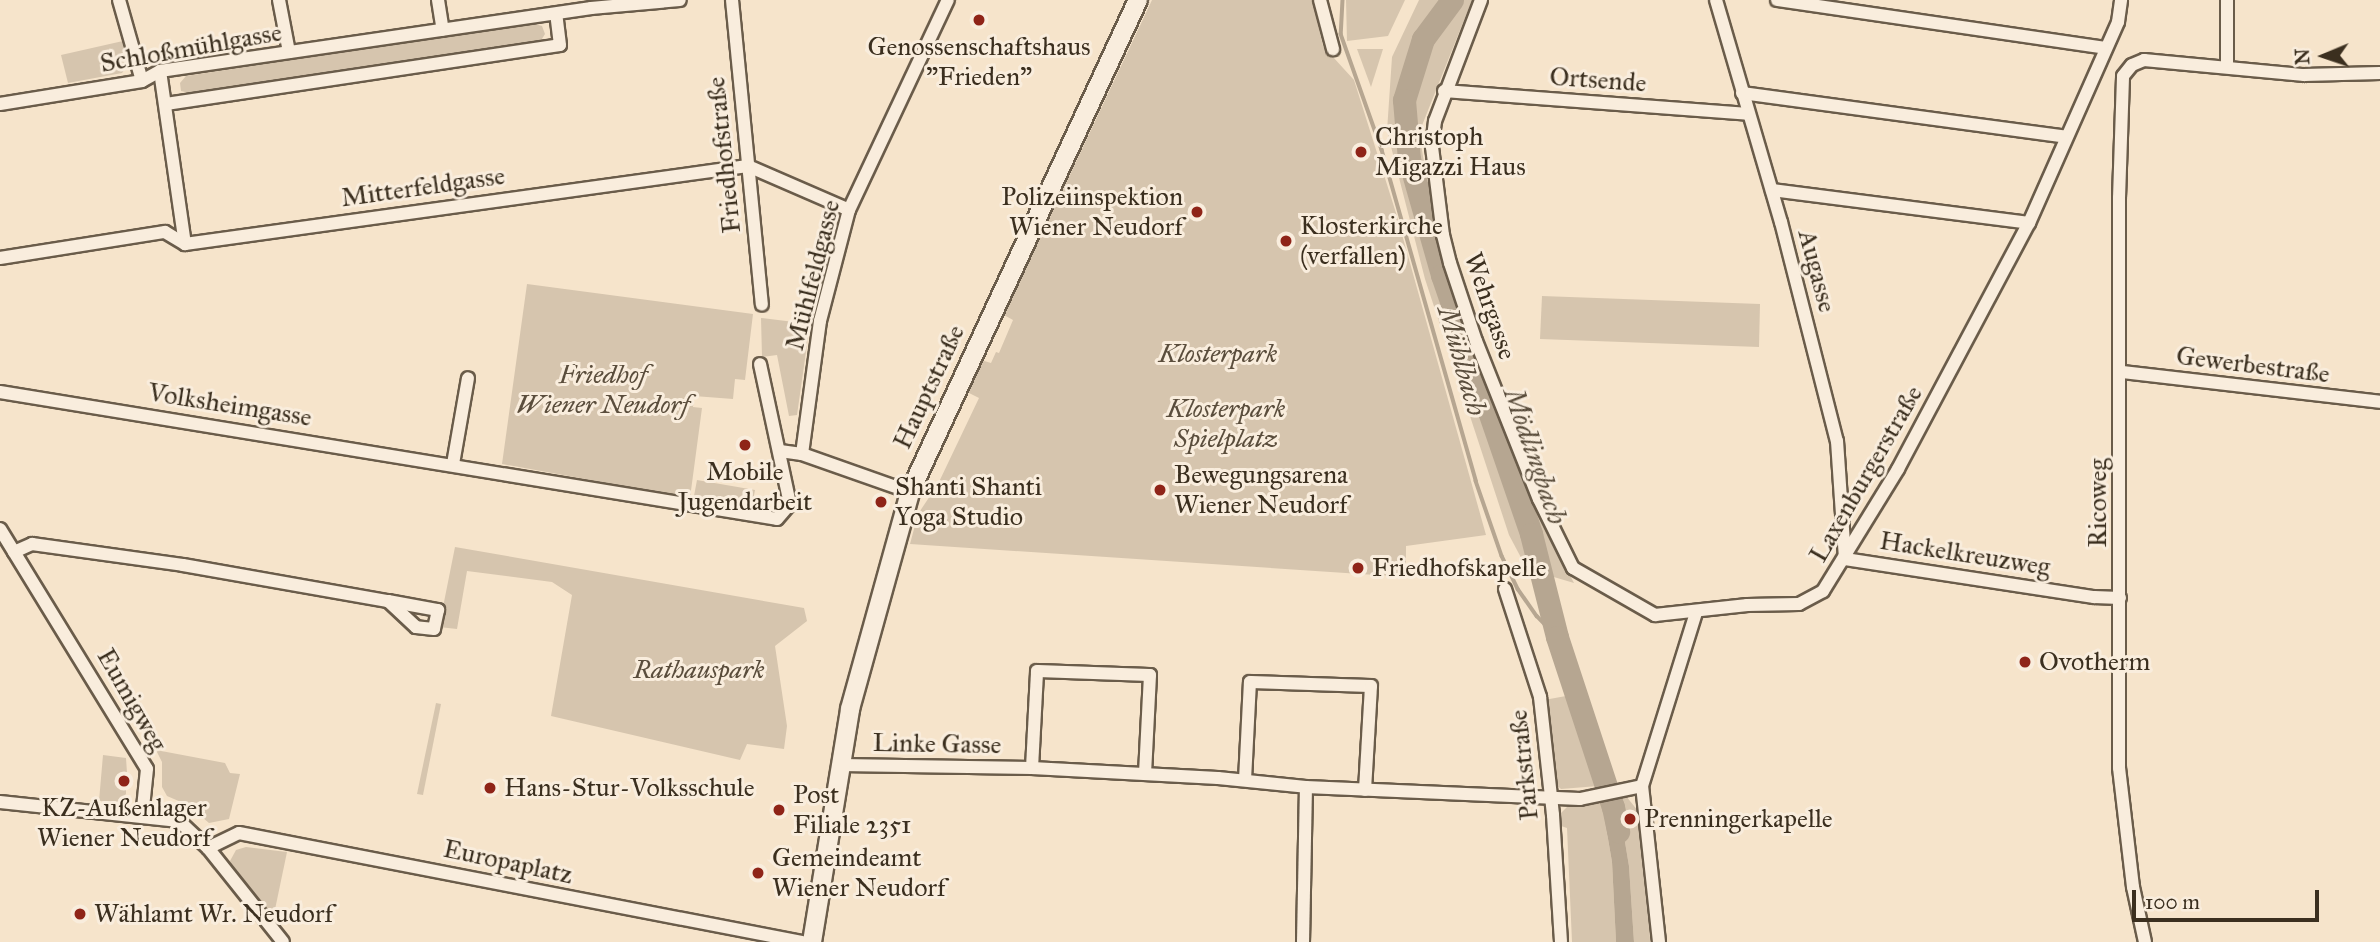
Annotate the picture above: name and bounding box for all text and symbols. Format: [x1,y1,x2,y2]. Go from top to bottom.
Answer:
marker: Genossenschaftshaus "Frieden" [971,12,987,28]
street label: Schloßmühlgasse [98,17,284,79]
north arrow [2289,21,2359,91]
place label: Genossenschaftshaus "Frieden" [867,31,1091,92]
text: N [2291,48,2314,65]
street label: Ortsende [1549,61,1647,99]
street label: Friedhofstraße [700,75,748,235]
place label: Christoph Migazzi Haus [1375,121,1526,182]
marker: Christoph Migazzi Haus [1353,144,1369,160]
street label: Mitterfeldgasse [339,160,507,214]
place label: Polizeiinspektion Wiener Neudorf [1001,181,1183,242]
street label: Mühlfeldgasse [779,196,847,354]
marker: Polizeiinspektion Wiener Neudorf [1189,204,1205,220]
place label: Klosterkirche (verfallen) [1300,210,1443,272]
street label: Augasse [1791,226,1843,316]
marker: Klosterkirche (verfallen) [1278,233,1294,249]
street label: Wehrgasse [1457,248,1523,364]
water label: Mühlbach [1430,302,1494,420]
street label: Hauptstraße [887,320,971,454]
park label: Klosterpark [1159,338,1277,370]
street label: Gewerbestraße [2174,340,2332,390]
park label: Friedhof Wiener Neudorf [516,359,690,420]
street label: Volksheimgasse [146,377,314,433]
street label: Laxenburgerstraße [1803,380,1929,568]
water label: Mödlingbach [1496,383,1574,529]
park label: Klosterpark Spielplatz [1167,393,1285,454]
marker: Mobile Jugendarbeit [737,437,753,453]
place label: Mobile Jugendarbeit [678,456,812,518]
street label: Ricoweg [2082,458,2114,548]
place label: Bewegungsarena Wiener Neudorf [1174,459,1348,520]
place label: Shanti Shanti Yoga Studio [895,471,1042,532]
marker: Bewegungsarena Wiener Neudorf [1152,482,1168,498]
marker: Shanti Shanti Yoga Studio [873,494,889,510]
street label: Hackelkreuzweg [1877,525,2053,583]
place label: Friedhofskapelle [1372,552,1546,584]
marker: Friedhofskapelle [1350,560,1366,576]
street label: Eumigweg [90,643,174,757]
place label: Ovotherm [2039,646,2150,678]
park label: Rathauspark [633,654,765,686]
marker: Ovotherm [2017,654,2033,670]
street label: Parkstraße [1503,708,1545,822]
street label: Linke Gasse [872,727,1002,761]
place label: Hans-Stur-Volksschule [504,772,755,804]
marker: KZ-Außenlager Wiener Neudorf [116,773,132,789]
place label: Post Filiale 2351 [793,779,911,840]
marker: Hans-Stur-Volksschule [482,780,498,796]
place label: KZ-Außenlager Wiener Neudorf [37,792,211,854]
marker: Post Filiale 2351 [771,802,787,818]
place label: Prenningerkapelle [1644,803,1833,835]
marker: Prenningerkapelle [1622,811,1638,827]
street label: Europaplatz [440,833,576,891]
place label: Gemeindeamt Wiener Neudorf [772,842,946,903]
marker: Gemeindeamt Wiener Neudorf [750,865,766,881]
scale bar [2135,876,2322,920]
text: 100 m [2145,889,2200,915]
place label: Wählamt Wr. Neudorf [94,898,333,930]
marker: Wählamt Wr. Neudorf [72,906,88,922]

